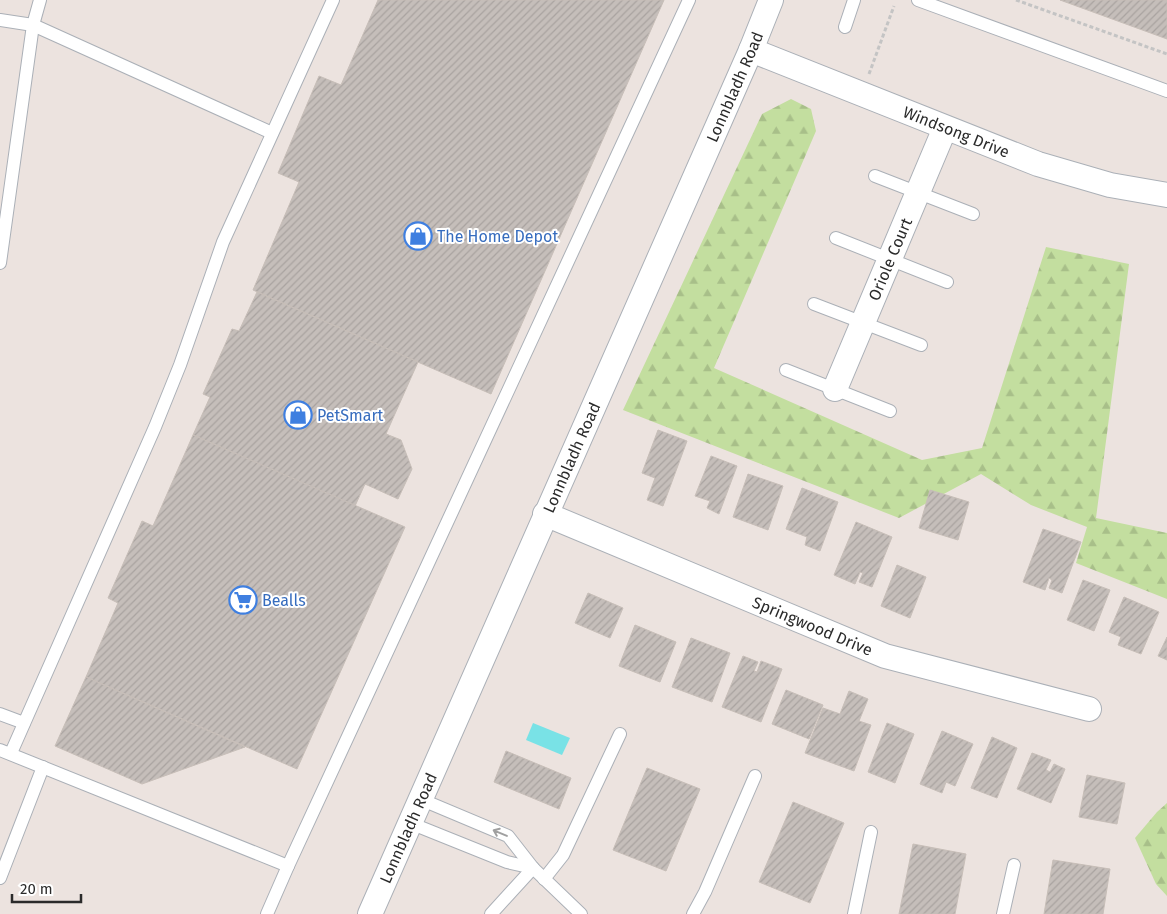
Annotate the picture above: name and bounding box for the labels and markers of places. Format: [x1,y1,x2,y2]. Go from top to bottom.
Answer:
shop icon: The Home Depot [403,221,433,251]
place label: The Home Depot [437,227,558,246]
shop icon: PetSmart [283,400,313,430]
place label: PetSmart [317,406,384,425]
supermarket icon: Bealls [228,585,258,615]
place label: Bealls [262,591,306,610]

